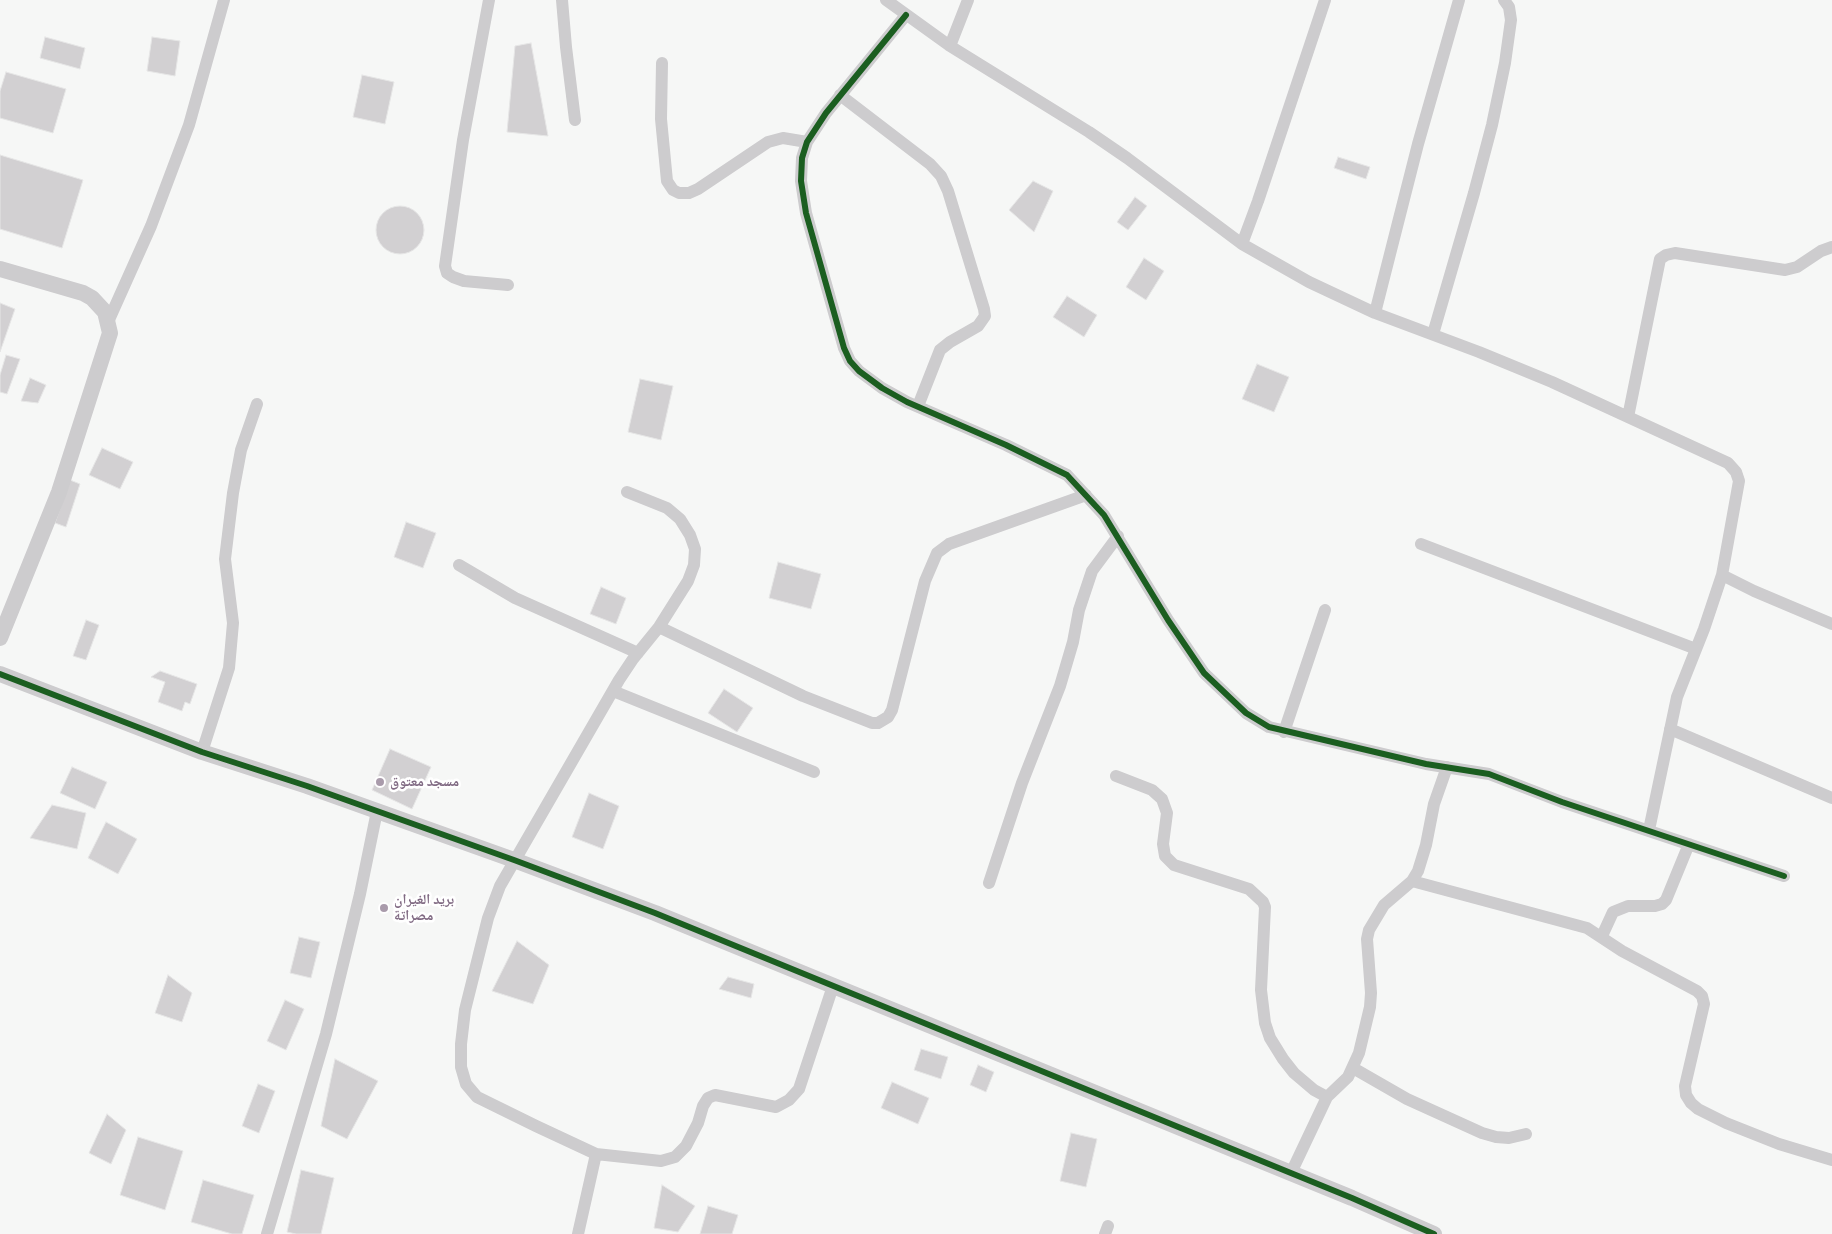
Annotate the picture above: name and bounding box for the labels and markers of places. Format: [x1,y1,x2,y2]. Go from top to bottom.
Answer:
place label: مسجد معتوق [390,774,459,790]
marker: مسجد معتوق [374,776,386,788]
place label: بريد الغيران مصراتة [394,892,454,924]
marker: بريد الغيران مصراتة [378,902,390,914]

